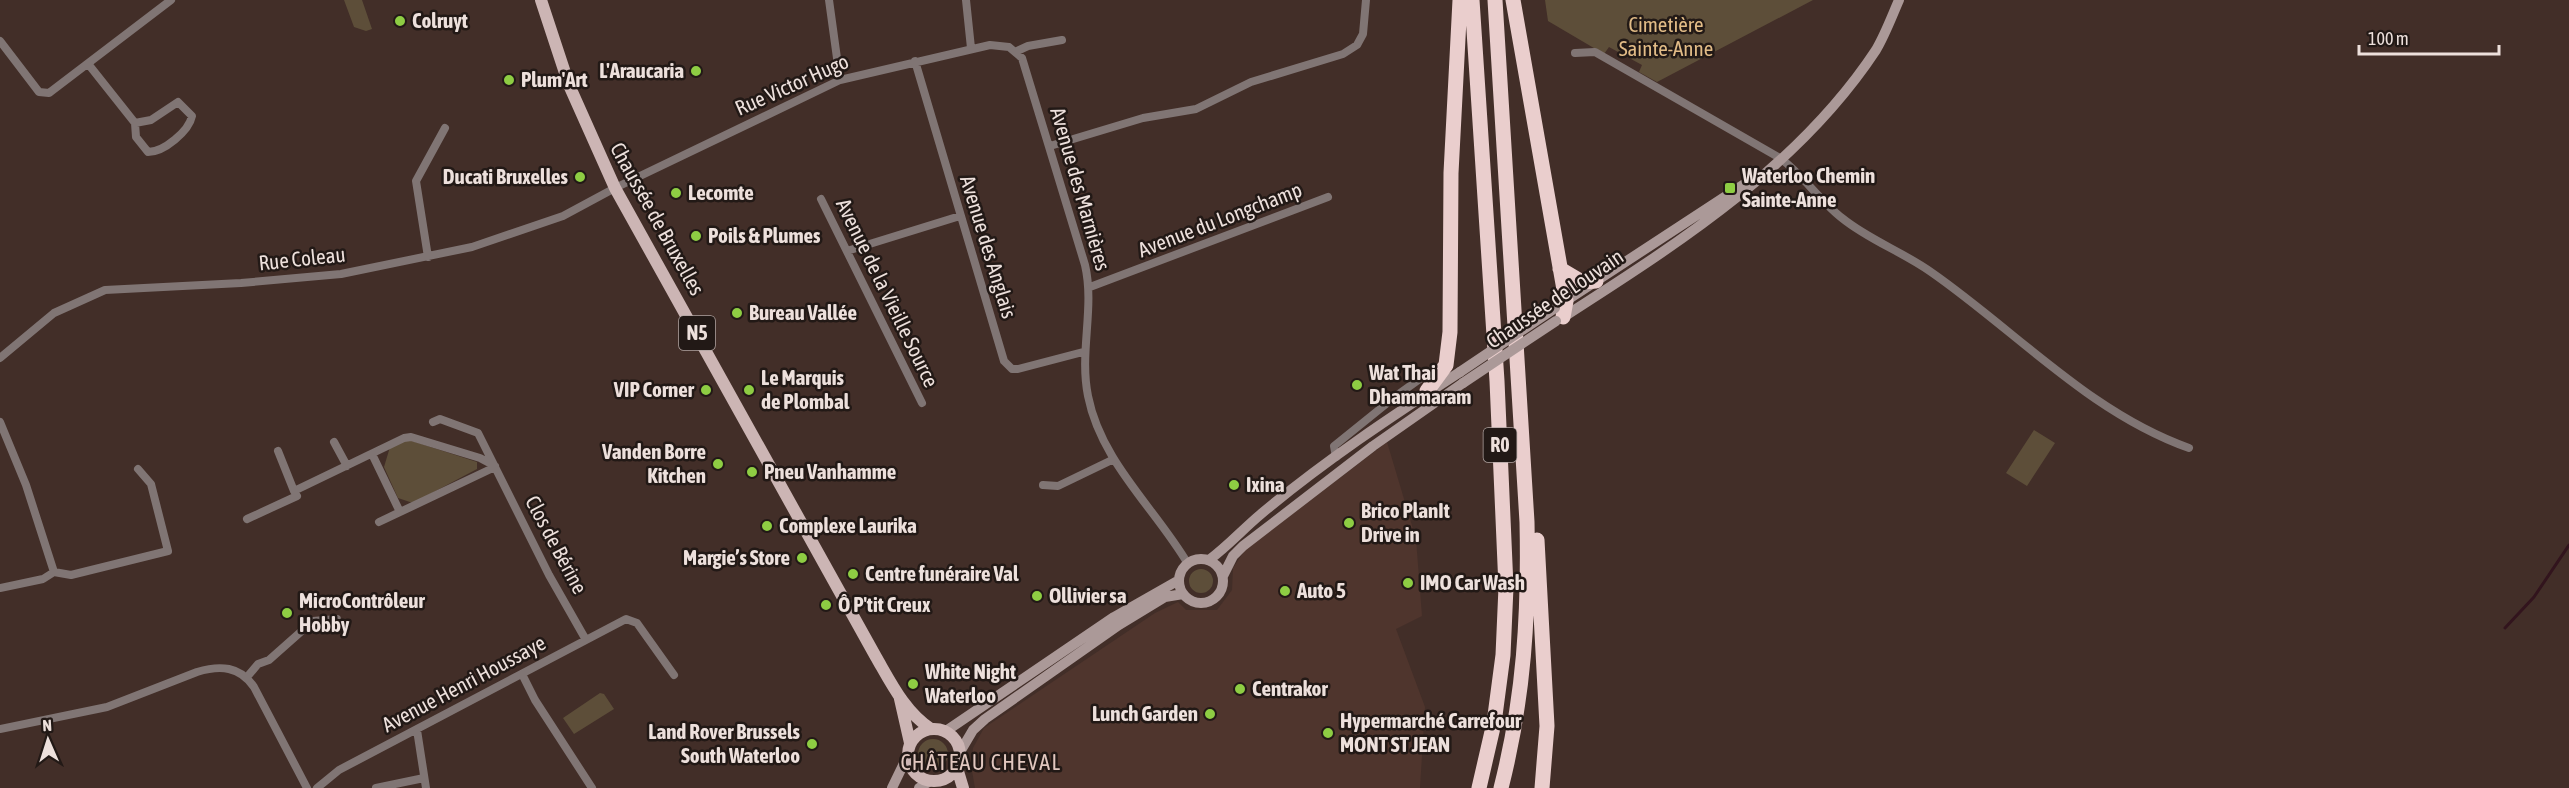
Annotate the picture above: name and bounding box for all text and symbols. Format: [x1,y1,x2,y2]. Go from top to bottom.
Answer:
place label: Colruyt [412,8,468,32]
park label: Cimetière Sainte-Anne [1619,12,1713,60]
marker: Colruyt [393,14,407,28]
scale bar [2359,18,2498,56]
text: 100 m [2368,28,2409,49]
street label: Rue Victor Hugo [731,48,852,120]
place label: L'Araucaria [599,58,684,82]
marker: L'Araucaria [689,64,703,78]
place label: Plum'Art [521,67,587,91]
marker: Plum'Art [502,73,516,87]
street label: Avenue des Marnières [1046,104,1116,273]
street label: Chaussée de Bruxelles [606,138,710,299]
place label: Waterloo Chemin Sainte-Anne [1741,163,1875,211]
place label: Ducati Bruxelles [443,164,569,188]
marker: Ducati Bruxelles [573,170,587,184]
street label: Avenue des Anglais [956,172,1022,321]
street label: Avenue du Longchamp [1134,177,1305,261]
place label: Lecomte [688,180,754,204]
marker: Waterloo Chemin Sainte-Anne [1723,181,1737,195]
marker: Lecomte [669,186,683,200]
street label: Avenue de la Vieille Source [832,194,944,391]
place label: Poils & Plumes [708,223,821,247]
marker: Poils & Plumes [689,229,703,243]
street label: Rue Coleau [257,242,346,274]
street label: Chaussée de Louvain [1481,244,1627,353]
place label: Bureau Vallée [749,300,857,324]
marker: Bureau Vallée [730,306,744,320]
road number: N5 [679,316,715,350]
place label: Wat Thai Dhammaram [1368,360,1471,408]
place label: Le Marquis de Plombal [761,365,850,413]
place label: VIP Corner [613,377,695,401]
marker: Wat Thai Dhammaram [1350,378,1364,392]
marker: VIP Corner [699,383,713,397]
marker: Le Marquis de Plombal [742,383,756,397]
road number: R0 [1484,428,1516,462]
place label: Vanden Borre Kitchen [601,439,706,487]
marker: Vanden Borre Kitchen [711,457,725,471]
place label: Pneu Vanhamme [764,459,896,483]
marker: Pneu Vanhamme [745,465,759,479]
place label: Ixina [1246,472,1285,496]
marker: Ixina [1227,478,1241,492]
street label: Clos de Bérine [521,491,593,598]
place label: Brico PlanIt Drive in [1361,498,1450,546]
place label: Complexe Laurika [779,513,917,537]
marker: Brico PlanIt Drive in [1342,516,1356,530]
marker: Complexe Laurika [760,519,774,533]
place label: Margie’s Store [683,545,790,569]
marker: Margie’s Store [795,551,809,565]
place label: Centre funéraire Val [865,561,1019,585]
marker: Centre funéraire Val [846,567,860,581]
place label: IMO Car Wash [1420,570,1525,594]
marker: IMO Car Wash [1401,576,1415,590]
place label: Auto 5 [1296,578,1346,602]
place label: Ollivier sa [1049,583,1127,607]
marker: Auto 5 [1278,584,1292,598]
place label: MicroContrôleur Hobby [299,588,425,636]
marker: Ollivier sa [1030,589,1044,603]
place label: Ô P'tit Creux [838,592,931,616]
marker: Ô P'tit Creux [819,598,833,612]
marker: MicroContrôleur Hobby [280,606,294,620]
street label: Avenue Henri Houssaye [378,630,549,736]
place label: White Night Waterloo [924,659,1016,707]
place label: Centrakor [1252,676,1328,700]
marker: White Night Waterloo [906,677,920,691]
marker: Centrakor [1233,682,1247,696]
place label: Lunch Garden [1092,701,1198,725]
marker: Lunch Garden [1203,707,1217,721]
place label: Hypermarché Carrefour MONT ST JEAN [1340,708,1522,756]
north arrow [18,710,78,770]
text: N [42,716,52,734]
place label: Land Rover Brussels South Waterloo [648,719,801,767]
marker: Hypermarché Carrefour MONT ST JEAN [1321,726,1335,740]
marker: Land Rover Brussels South Waterloo [805,737,819,751]
district label: CHÂTEAU CHEVAL [900,749,1062,775]

